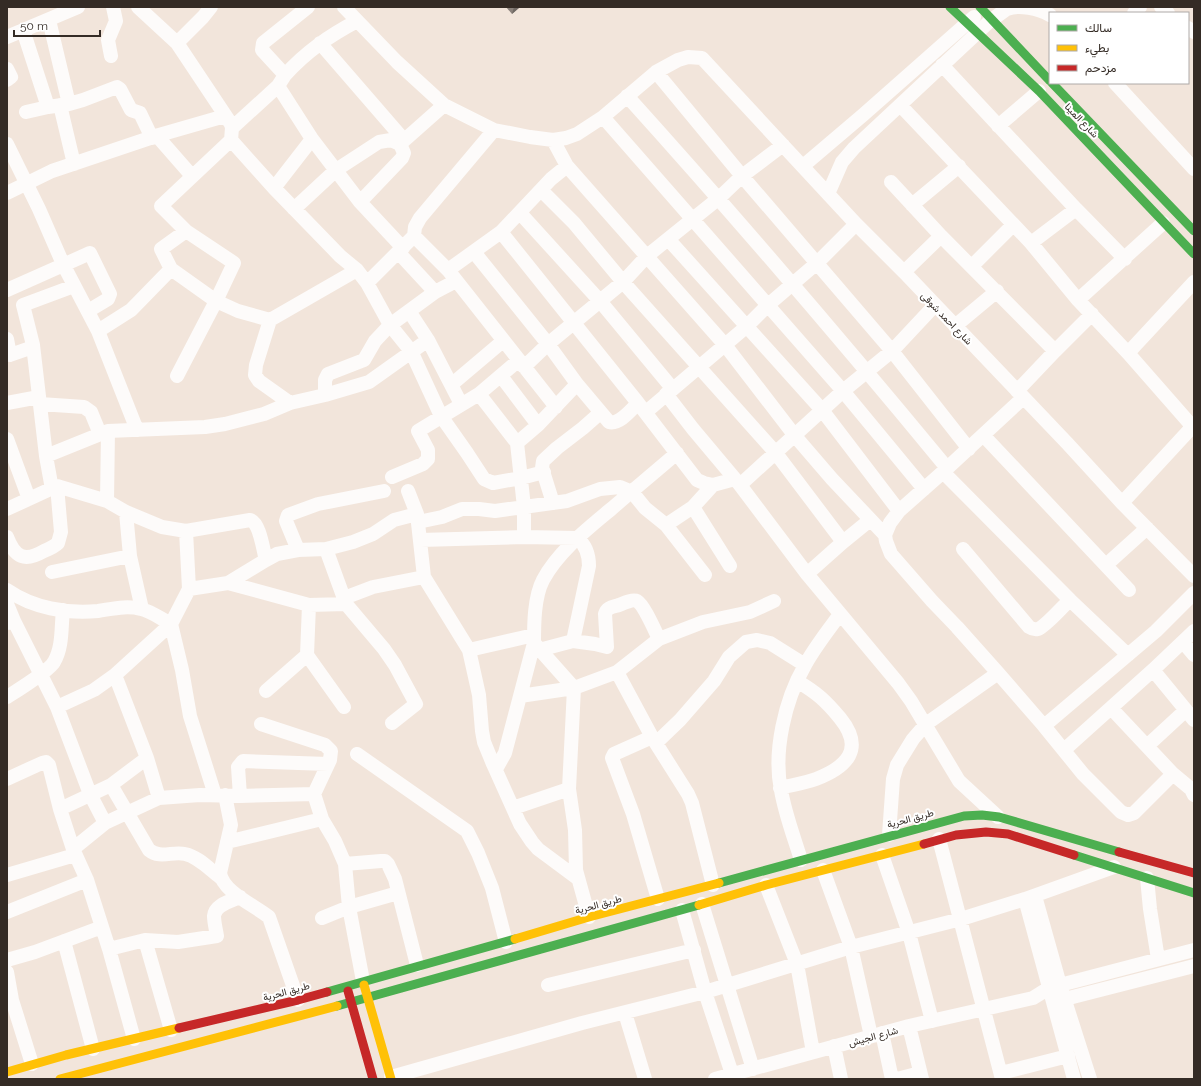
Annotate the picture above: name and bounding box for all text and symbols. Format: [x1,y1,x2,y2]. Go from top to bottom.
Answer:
scale bar [14,12,100,38]
legend [1049,12,1189,84]
text: 50 m [20,19,48,33]
text: سالك [1085,21,1112,35]
text: بطيء [1085,41,1109,58]
text: مزدحم [1085,61,1116,76]
street label: شارع المينا [1062,101,1101,140]
street label: شارع احمد شوقى [918,290,975,348]
street label: طريق الحرية [886,807,935,831]
street label: طريق الحرية [574,893,623,917]
street label: طريق الحرية [262,980,311,1004]
street label: شارع الجيش [847,1025,899,1049]

